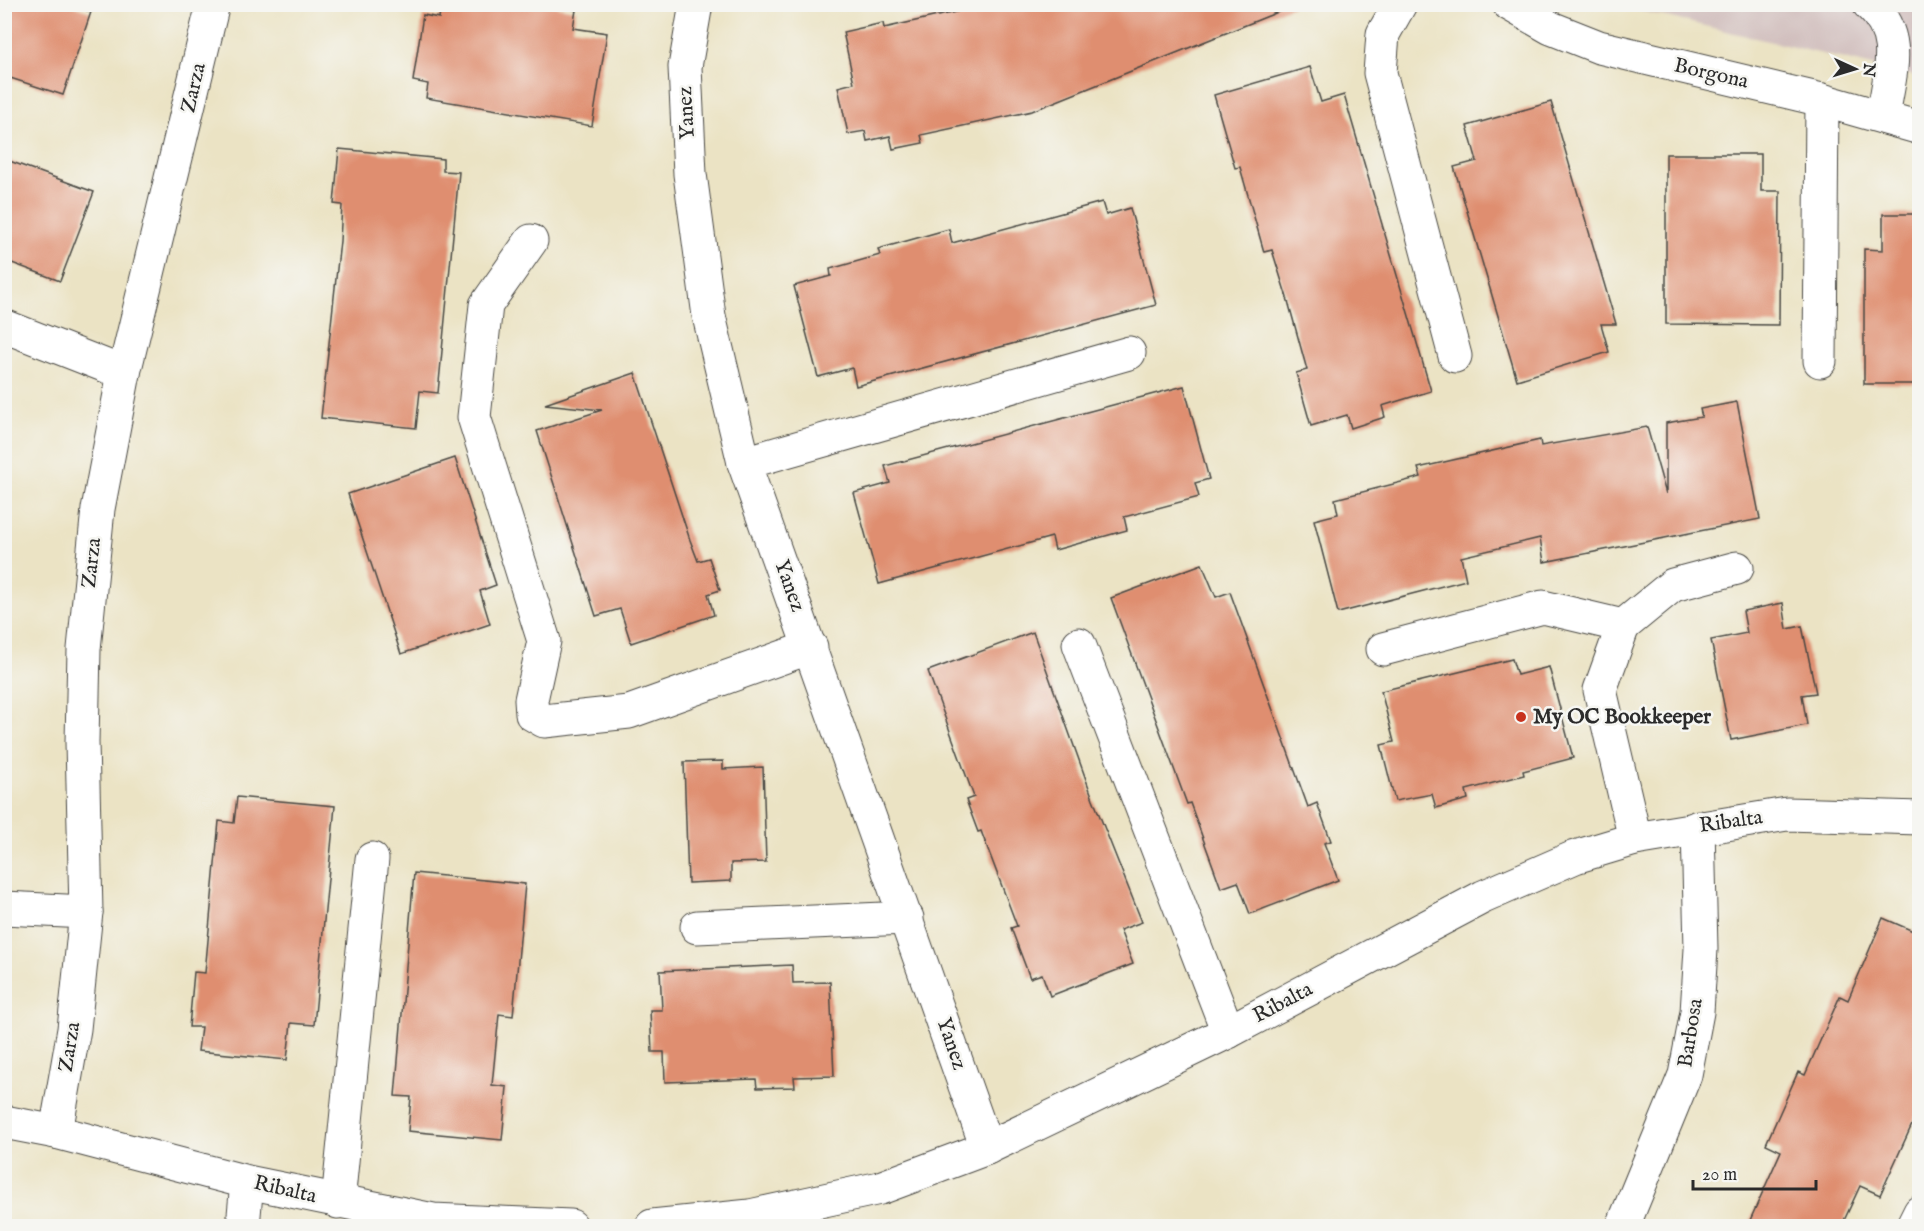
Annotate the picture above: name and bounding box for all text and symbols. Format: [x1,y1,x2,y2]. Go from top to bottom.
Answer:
north arrow [1825,39,1885,99]
street label: Borgona [1671,52,1752,96]
street label: Zarza [175,60,213,116]
text: N [1857,61,1878,78]
street label: Yanez [672,85,702,140]
street label: Zarza [76,536,108,589]
street label: Yanez [767,556,811,616]
place label: My OC Bookkeeper [1533,704,1711,731]
marker: My OC Bookkeeper [1514,710,1528,724]
street label: Ribalta [1698,804,1765,840]
street label: Ribalta [1249,976,1318,1030]
street label: Barbosa [1672,996,1710,1070]
street label: Yanez [930,1014,973,1074]
street label: Zarza [53,1019,87,1074]
scale bar [1693,1153,1816,1191]
text: 20 m [1702,1164,1737,1187]
street label: Ribalta [251,1170,320,1211]

